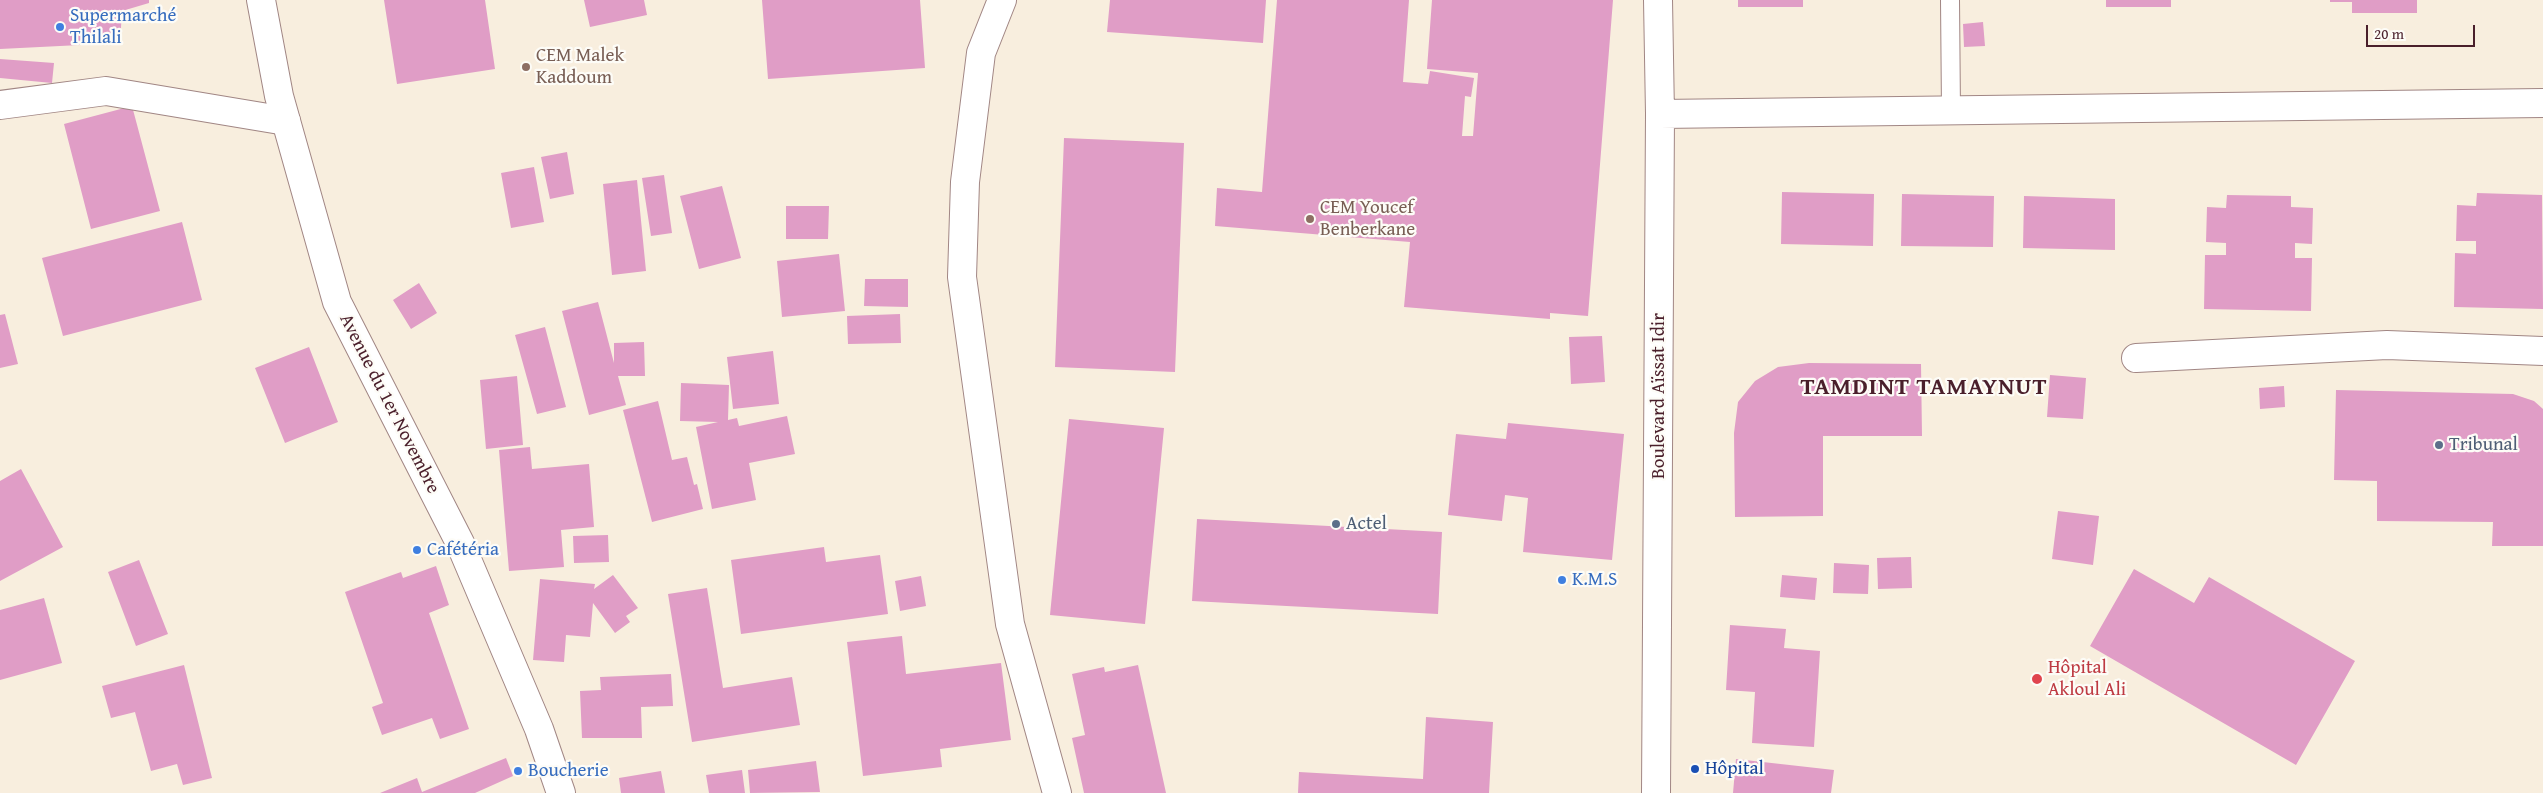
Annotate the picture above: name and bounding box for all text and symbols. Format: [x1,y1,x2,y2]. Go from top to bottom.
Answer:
place label: Supermarché Thilali [70,5,176,49]
scale bar [2368,15,2477,47]
marker: Supermarché Thilali [54,21,66,33]
text: 20 m [2374,23,2404,44]
place label: CEM Malek Kaddoum [536,45,624,89]
marker: CEM Malek Kaddoum [520,61,532,73]
place label: CEM Youcef Benberkane [1320,197,1415,241]
marker: CEM Youcef Benberkane [1304,213,1316,225]
street label: Avenue du 1er Novembre [334,310,444,498]
street label: Boulevard Aïssat Idir [1648,313,1670,479]
district label: TAMDINT TAMAYNUT [1798,374,2050,402]
place label: Tribunal [2449,434,2518,456]
marker: Tribunal [2433,439,2445,451]
place label: Actel [1346,513,1387,535]
marker: Actel [1330,518,1342,530]
place label: Cafétéria [427,539,499,561]
marker: Cafétéria [411,544,423,556]
place label: K.M.S [1572,569,1617,591]
marker: K.M.S [1556,574,1568,586]
place label: Hôpital Akloul Ali [2048,657,2126,701]
marker: Hôpital Akloul Ali [2030,672,2044,686]
place label: Hôpital [1705,758,1764,780]
place label: Boucherie [528,760,609,782]
marker: Hôpital [1689,763,1701,775]
marker: Boucherie [512,765,524,777]

